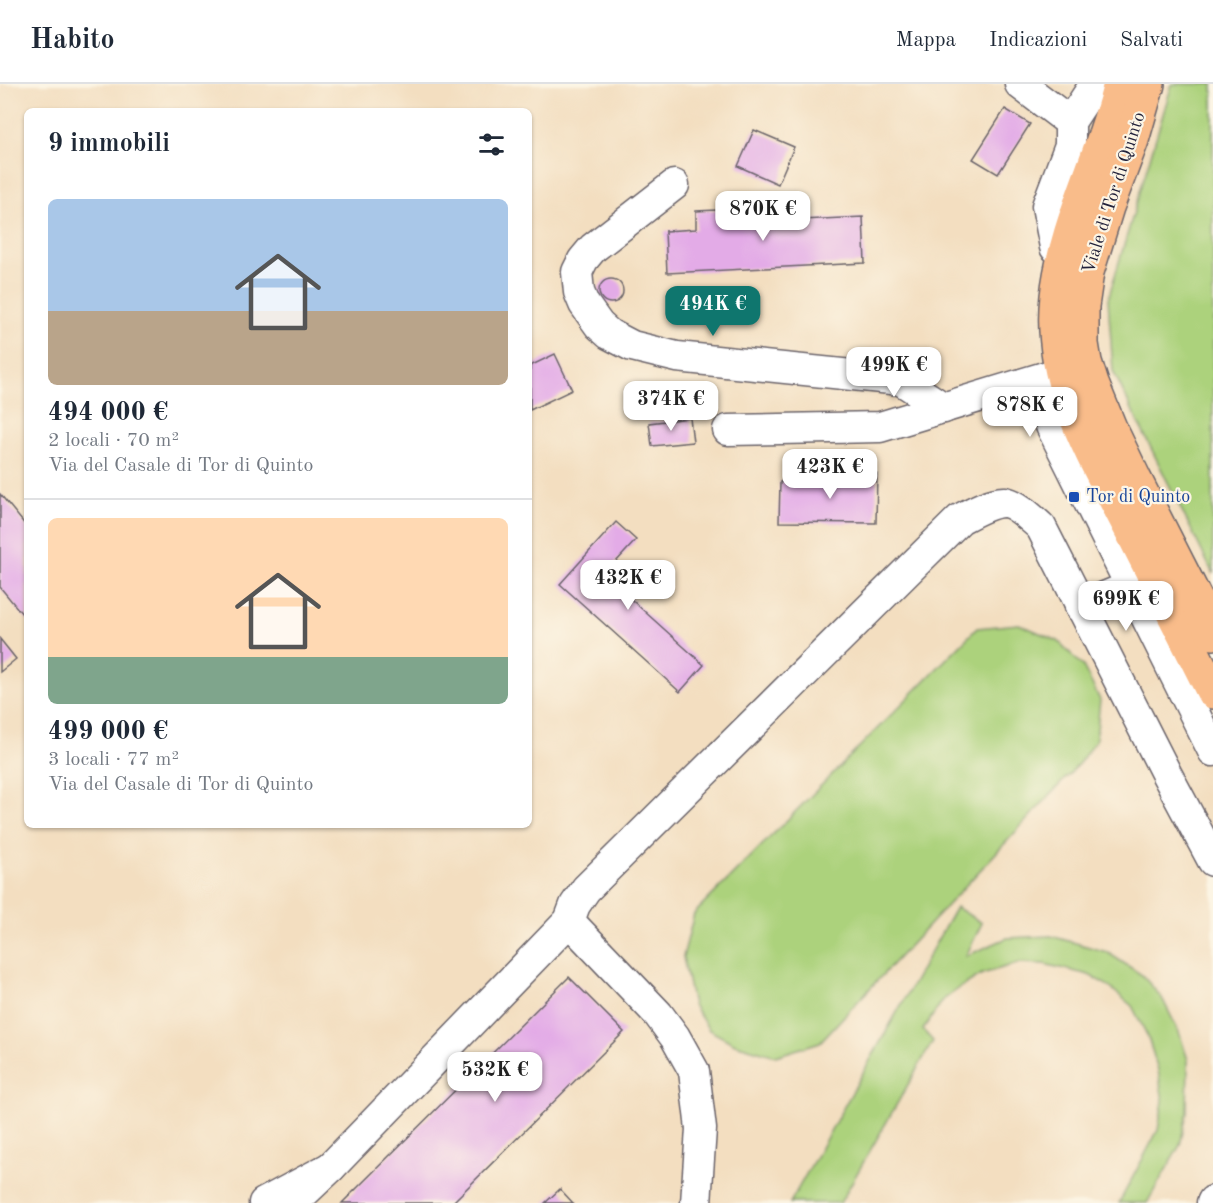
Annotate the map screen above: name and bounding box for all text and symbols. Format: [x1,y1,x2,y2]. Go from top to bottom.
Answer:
text: Habito [30,27,115,55]
text: Mappa [896,30,956,51]
text: Indicazioni [989,30,1087,51]
text: Salvati [1120,30,1183,51]
street label: Viale di Tor di Quinto [1079,110,1149,276]
icon: filters [475,128,508,161]
text: 9 immobili [48,131,170,157]
pin: 870K € [714,191,812,242]
text: 870K € [729,200,797,220]
icon: home [224,238,332,346]
pin: 494K € [664,286,762,337]
text: 494K € [679,295,747,315]
pin: 499K € [845,347,943,398]
text: 499K € [860,356,928,376]
pin: 374K € [622,381,720,432]
pin: 878K € [981,387,1079,438]
text: 374K € [637,390,705,410]
text: 878K € [996,396,1064,416]
text: 494 000 € [48,400,168,426]
text: 2 locali · 70 m² [48,431,179,451]
pin: 423K € [781,449,879,500]
text: Via del Casale di Tor di Quinto [48,456,313,476]
text: 423K € [796,458,864,478]
place label: Tor di Quinto [1086,488,1190,506]
marker: Tor di Quinto [1067,490,1081,504]
icon: home [224,557,332,665]
pin: 432K € [579,560,677,611]
text: 432K € [594,569,662,589]
pin: 699K € [1077,581,1175,632]
text: 699K € [1092,590,1160,610]
text: 499 000 € [48,719,168,745]
text: 3 locali · 77 m² [48,750,179,770]
text: Via del Casale di Tor di Quinto [48,775,313,795]
pin: 532K € [446,1052,544,1103]
text: 532K € [461,1061,529,1081]

